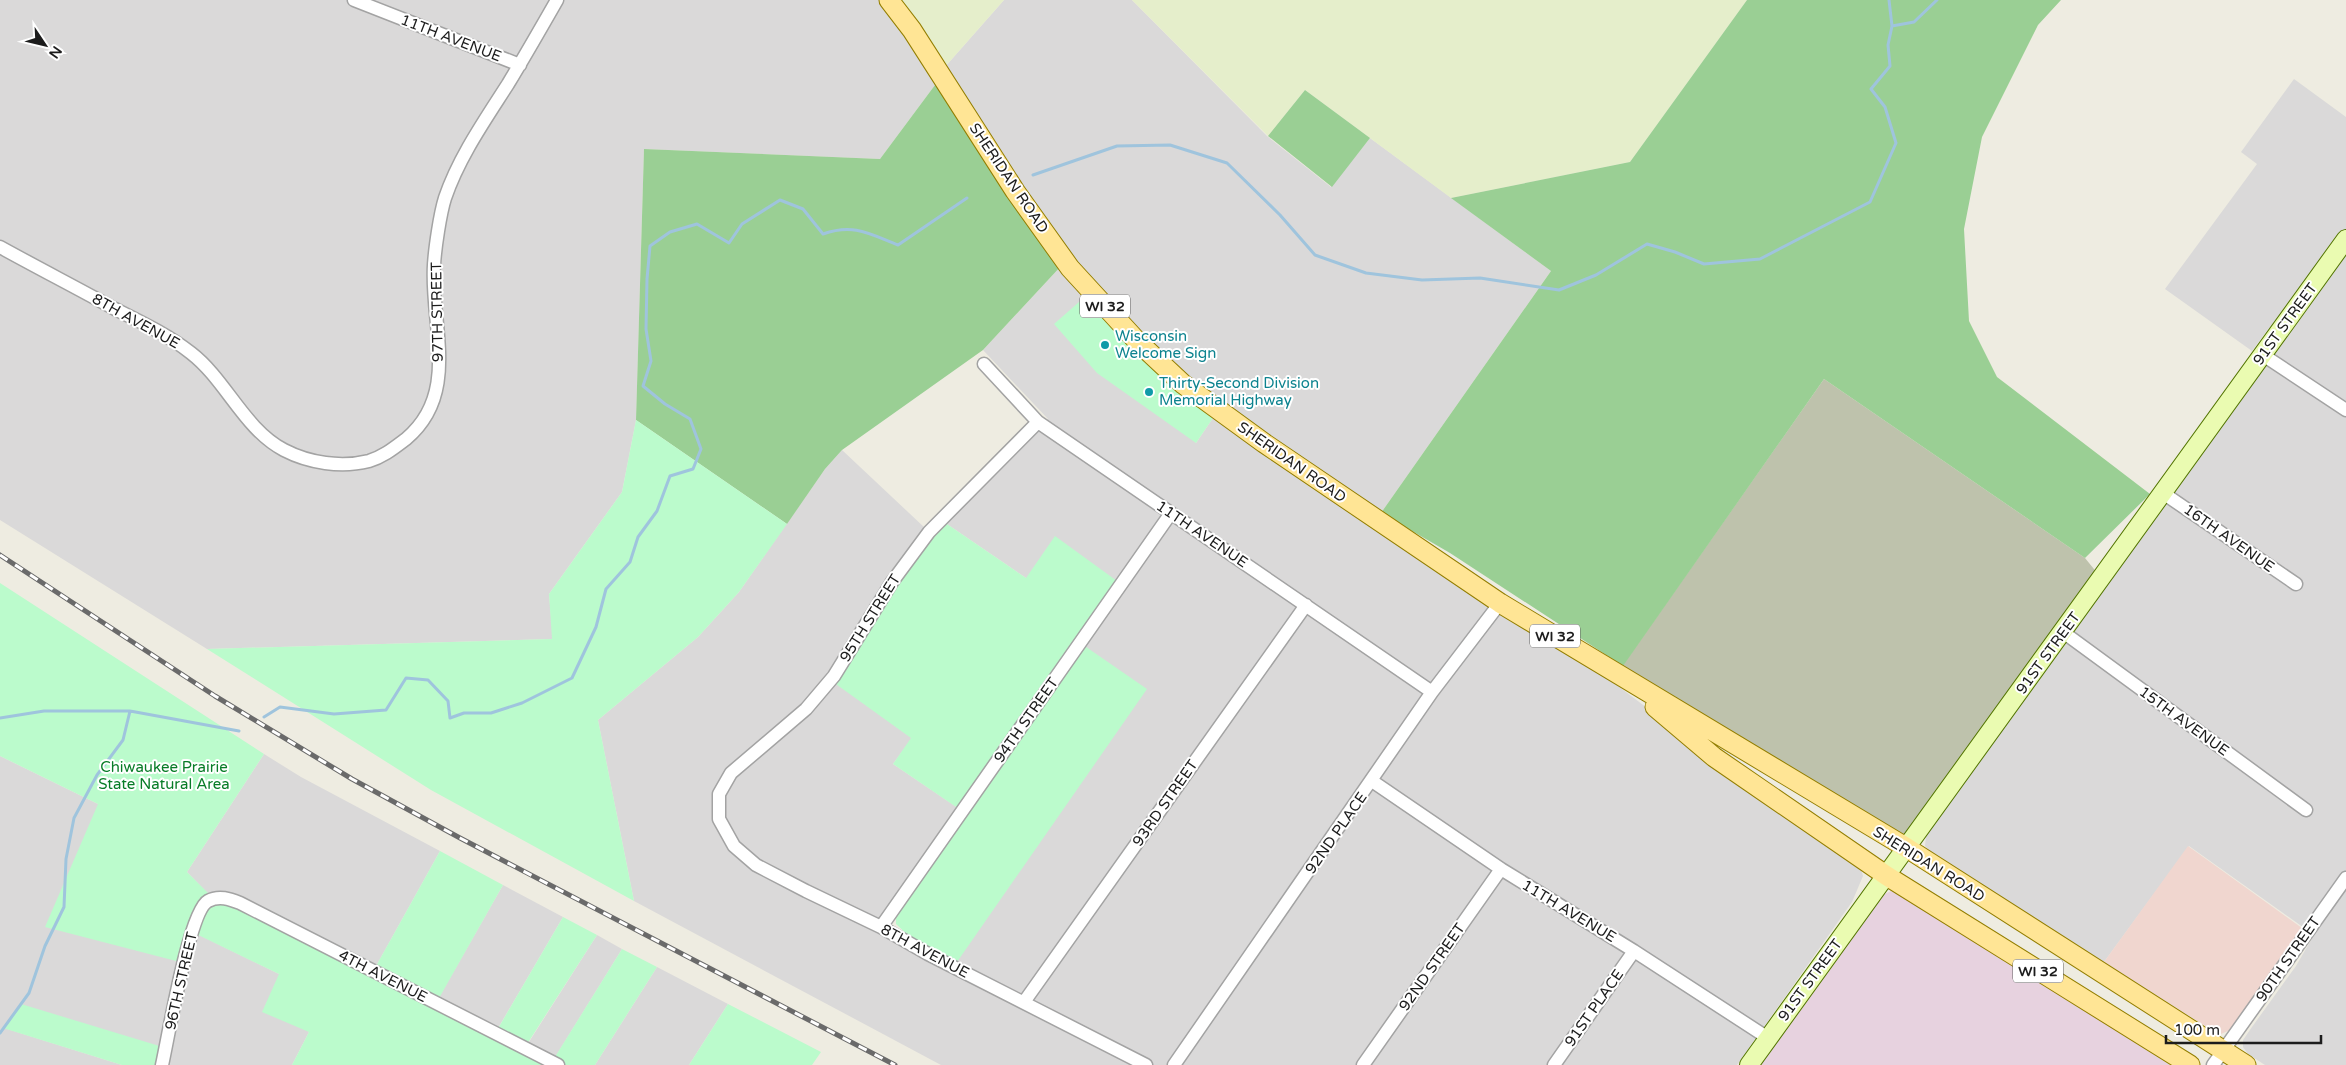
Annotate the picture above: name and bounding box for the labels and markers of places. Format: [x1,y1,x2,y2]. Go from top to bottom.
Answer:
place label: Wisconsin Welcome Sign [1115,327,1216,362]
marker: Wisconsin Welcome Sign [1099,339,1111,351]
place label: Thirty-Second Division Memorial Highway [1159,374,1319,409]
marker: Thirty-Second Division Memorial Highway [1143,386,1155,398]

